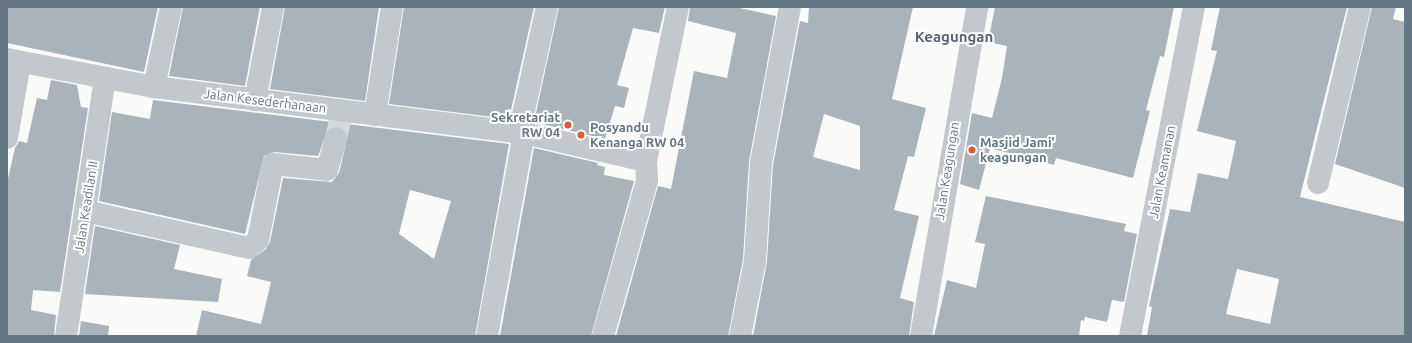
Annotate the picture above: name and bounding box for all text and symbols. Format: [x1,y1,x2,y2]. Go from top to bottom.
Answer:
district label: Keagungan [915,28,993,46]
street label: Jalan Kesederhanaan [203,86,327,116]
place label: Sekretariat RW 04 [491,110,560,141]
marker: Sekretariat RW 04 [563,120,573,130]
place label: Posyandu Kenanga RW 04 [590,120,684,151]
street label: Jalan Keagungan [932,121,962,221]
street label: Jalan Keamanan [1145,124,1179,220]
marker: Posyandu Kenanga RW 04 [575,129,587,141]
place label: Masjid Jami' keagungan [980,135,1055,166]
marker: Masjid Jami' keagungan [967,145,977,155]
street label: Jalan Keadilan II [71,160,101,254]

